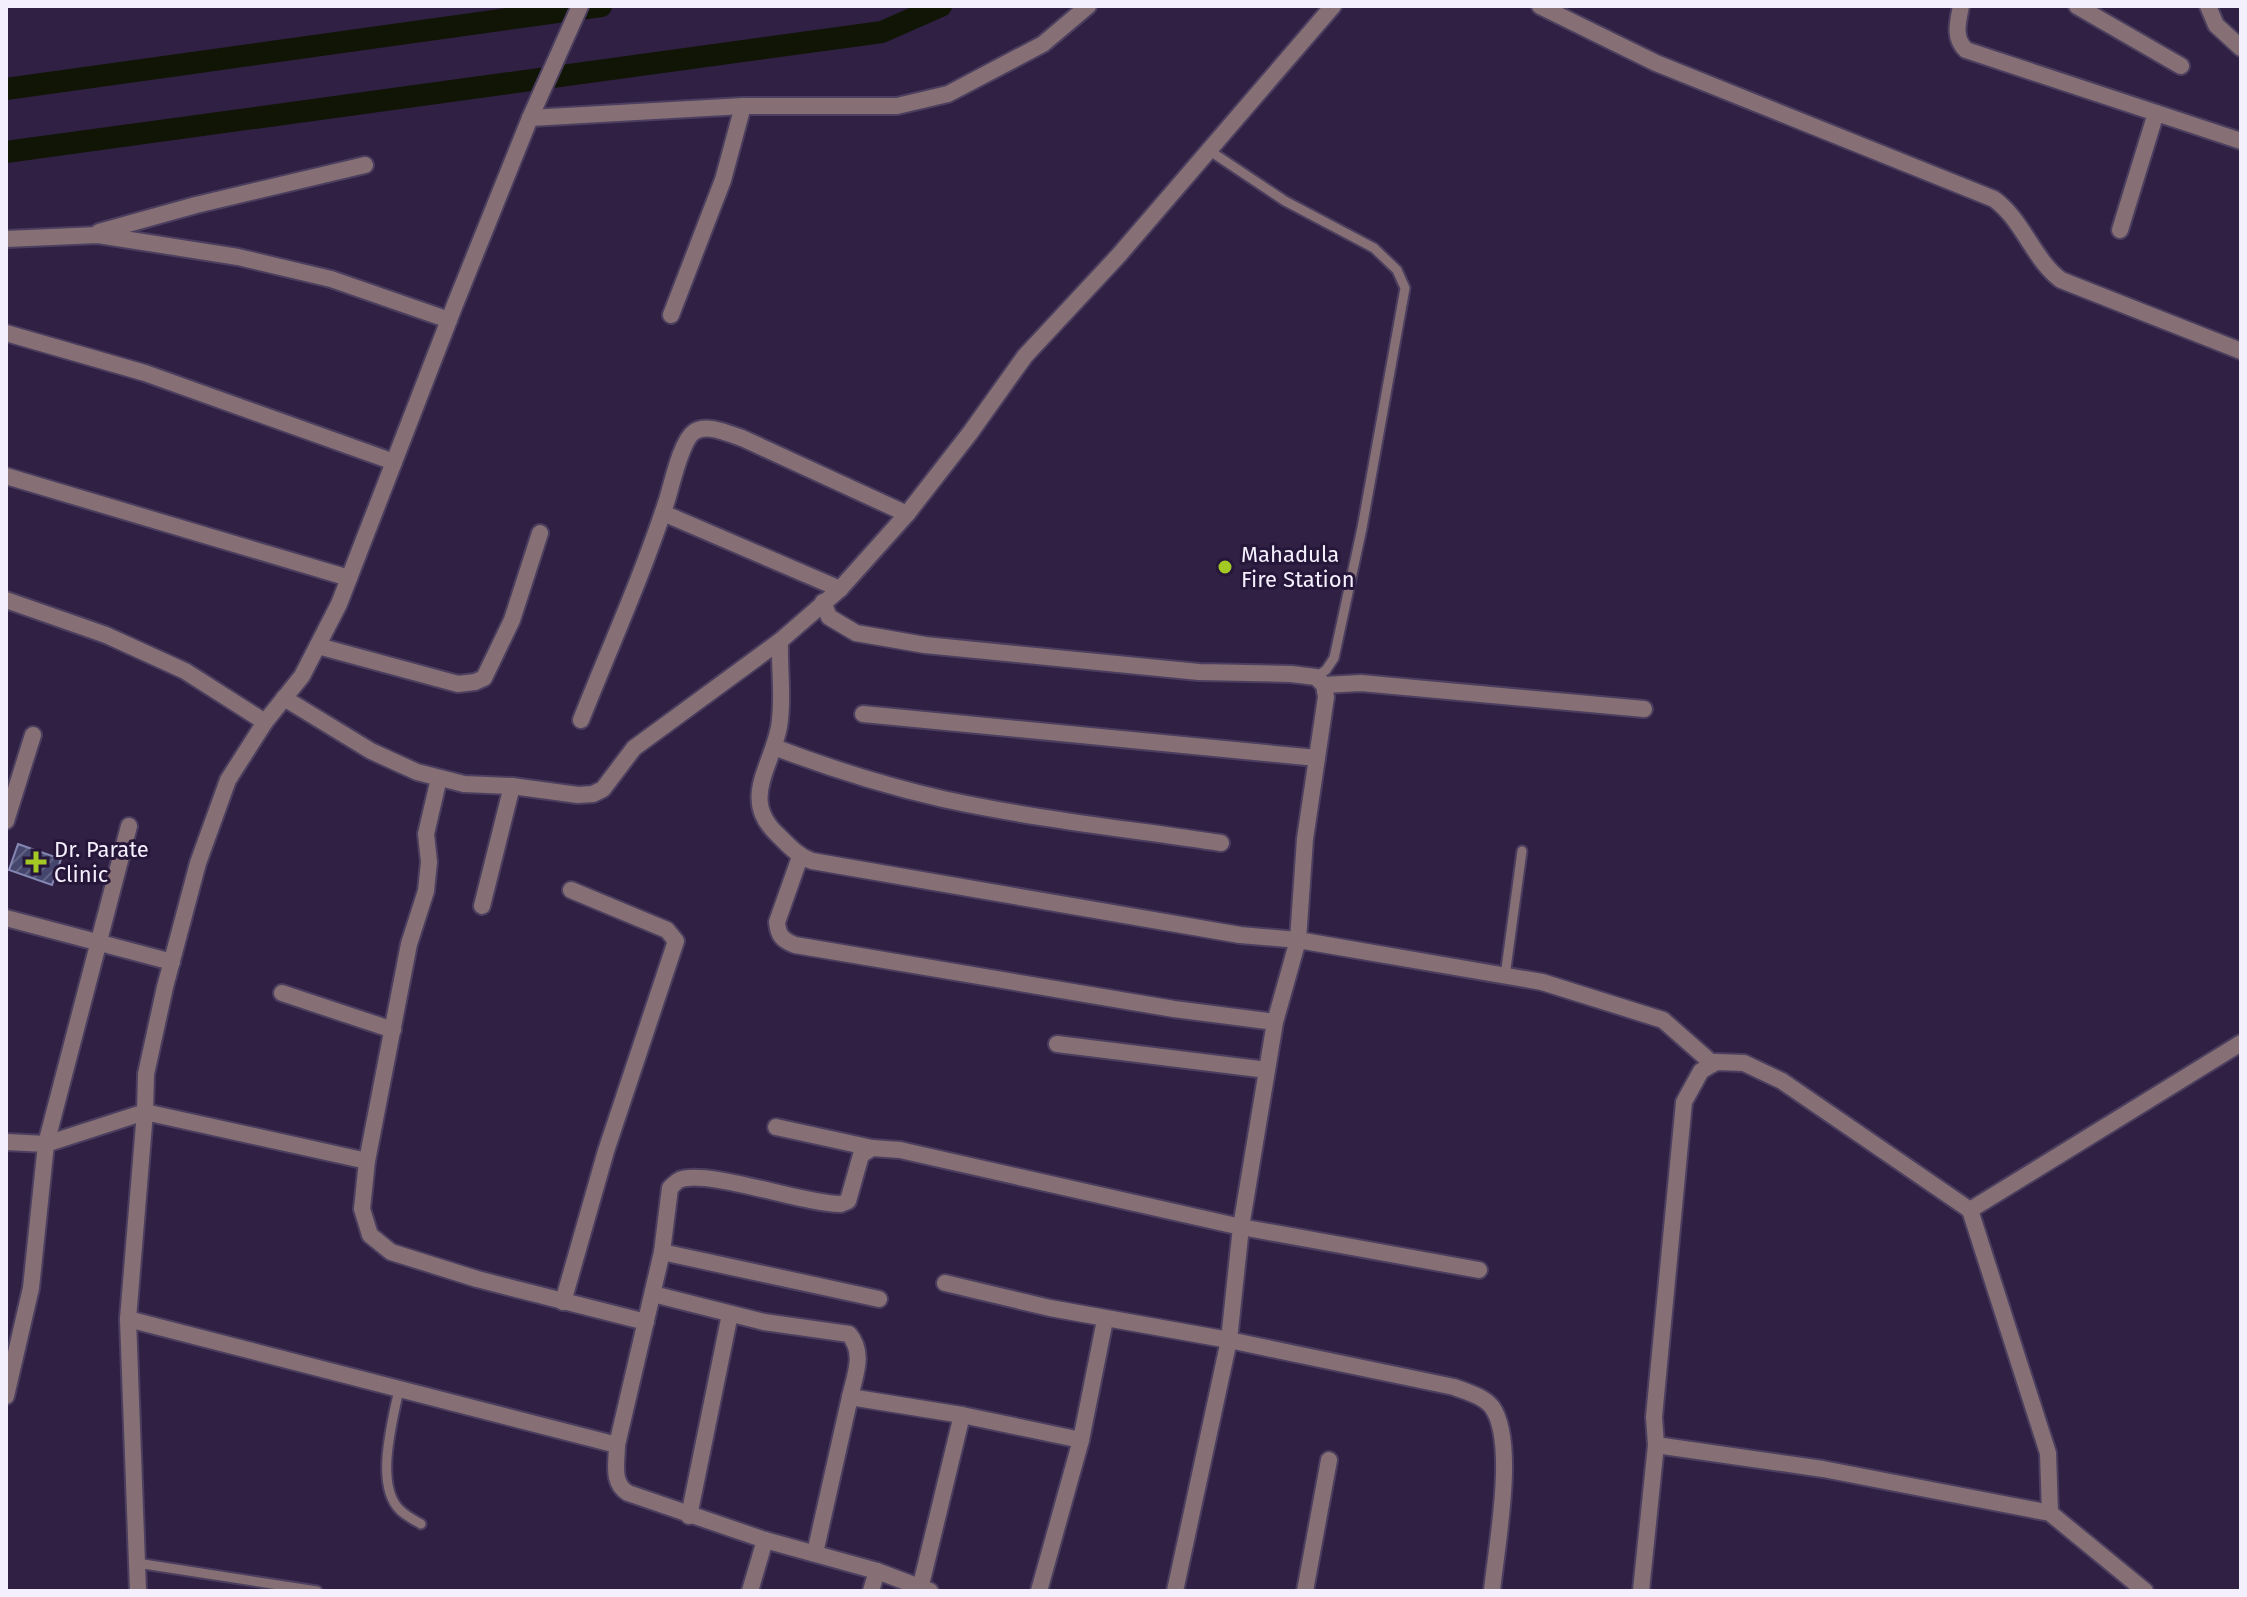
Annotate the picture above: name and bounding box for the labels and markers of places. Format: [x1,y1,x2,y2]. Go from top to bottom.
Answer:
place label: Mahadula Fire Station [1241,541,1355,593]
marker: Mahadula Fire Station [1216,558,1234,576]
place label: Dr. Parate Clinic [54,836,149,888]
marker: Dr. Parate Clinic [25,851,47,873]

